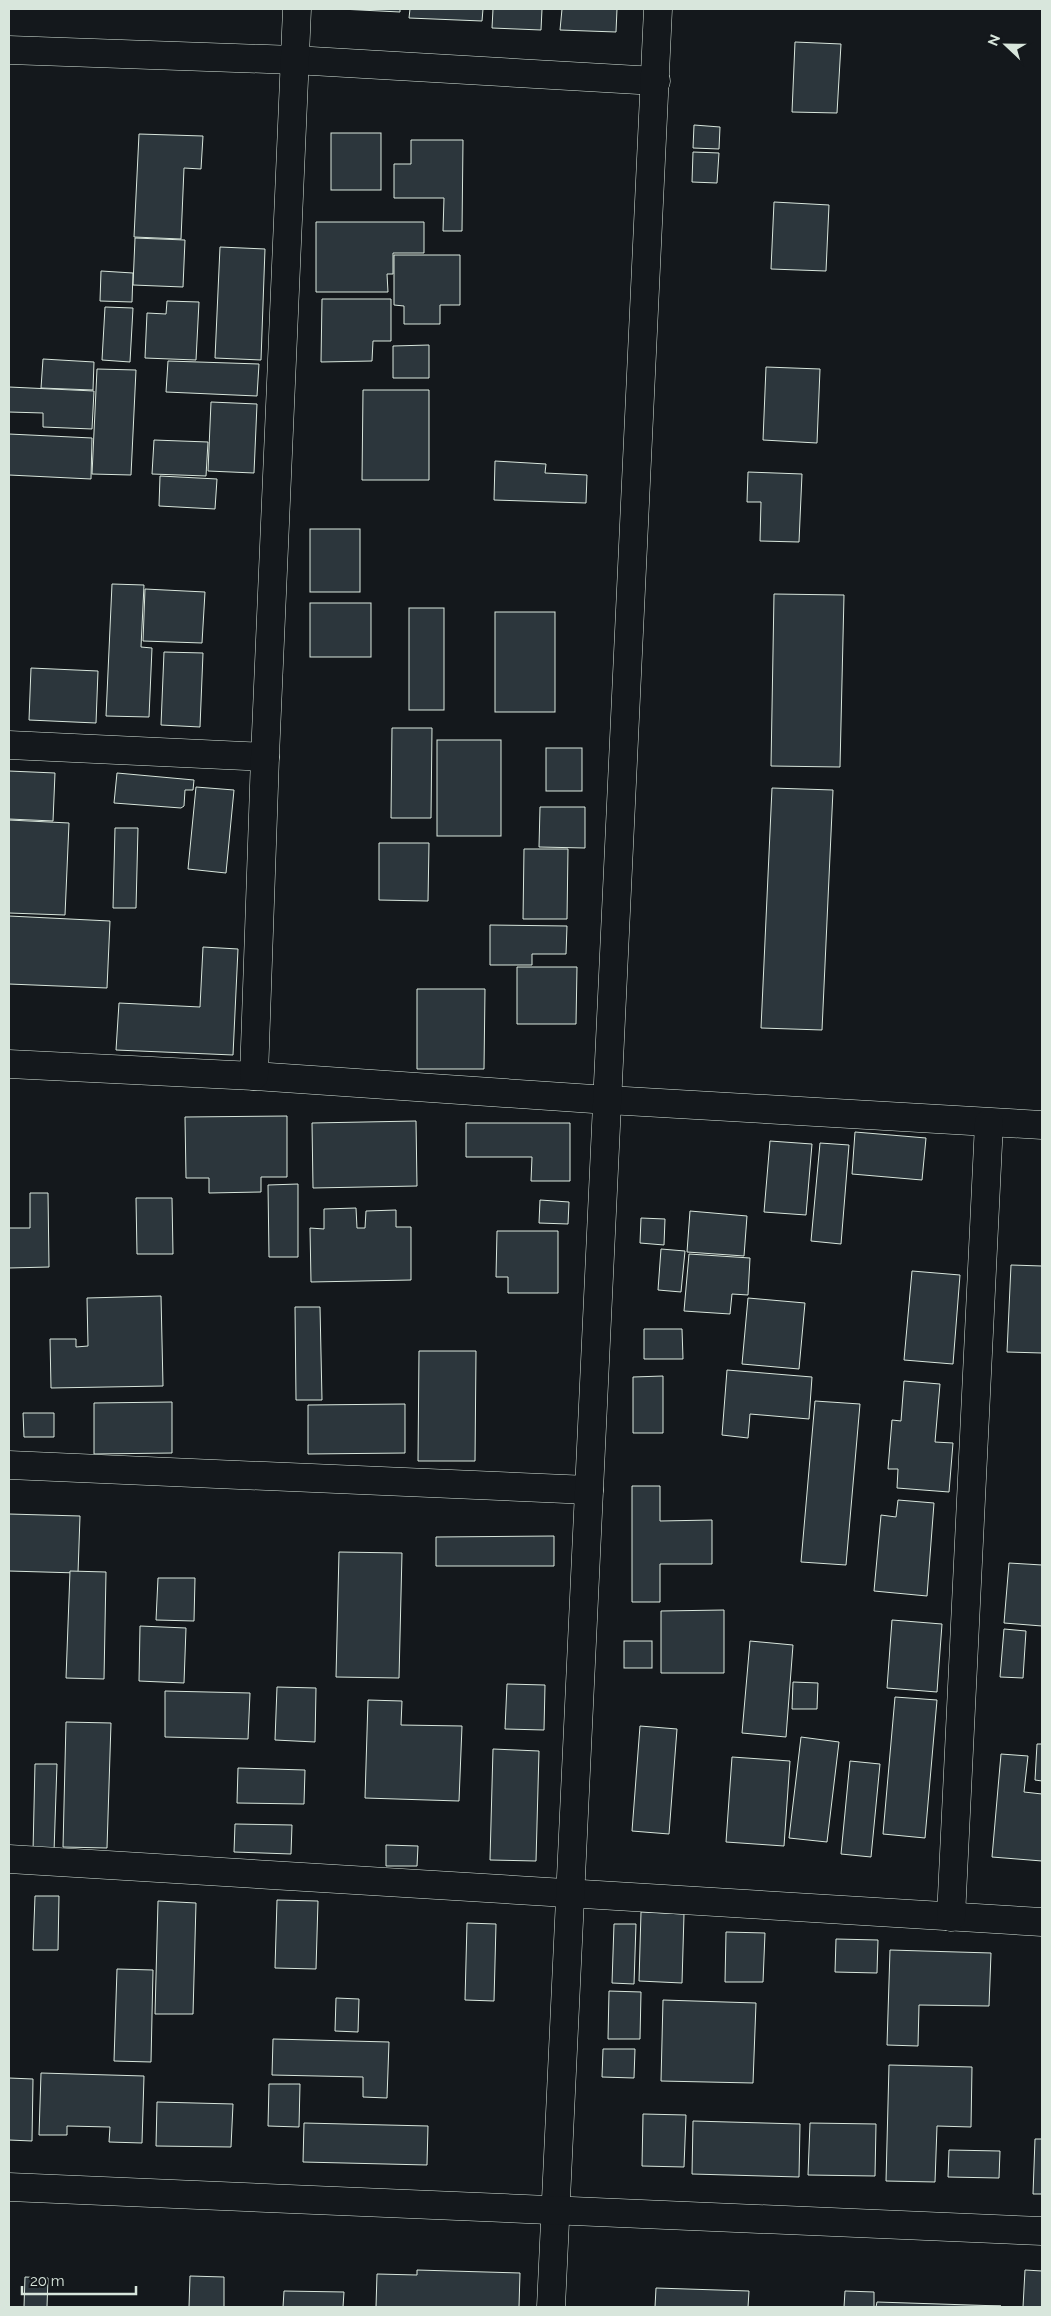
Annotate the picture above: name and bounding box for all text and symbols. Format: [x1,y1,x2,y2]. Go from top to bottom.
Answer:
north arrow [981,20,1031,70]
text: N [985,32,1003,48]
scale bar [22,2264,136,2296]
text: 20 m [30,2272,65,2290]

